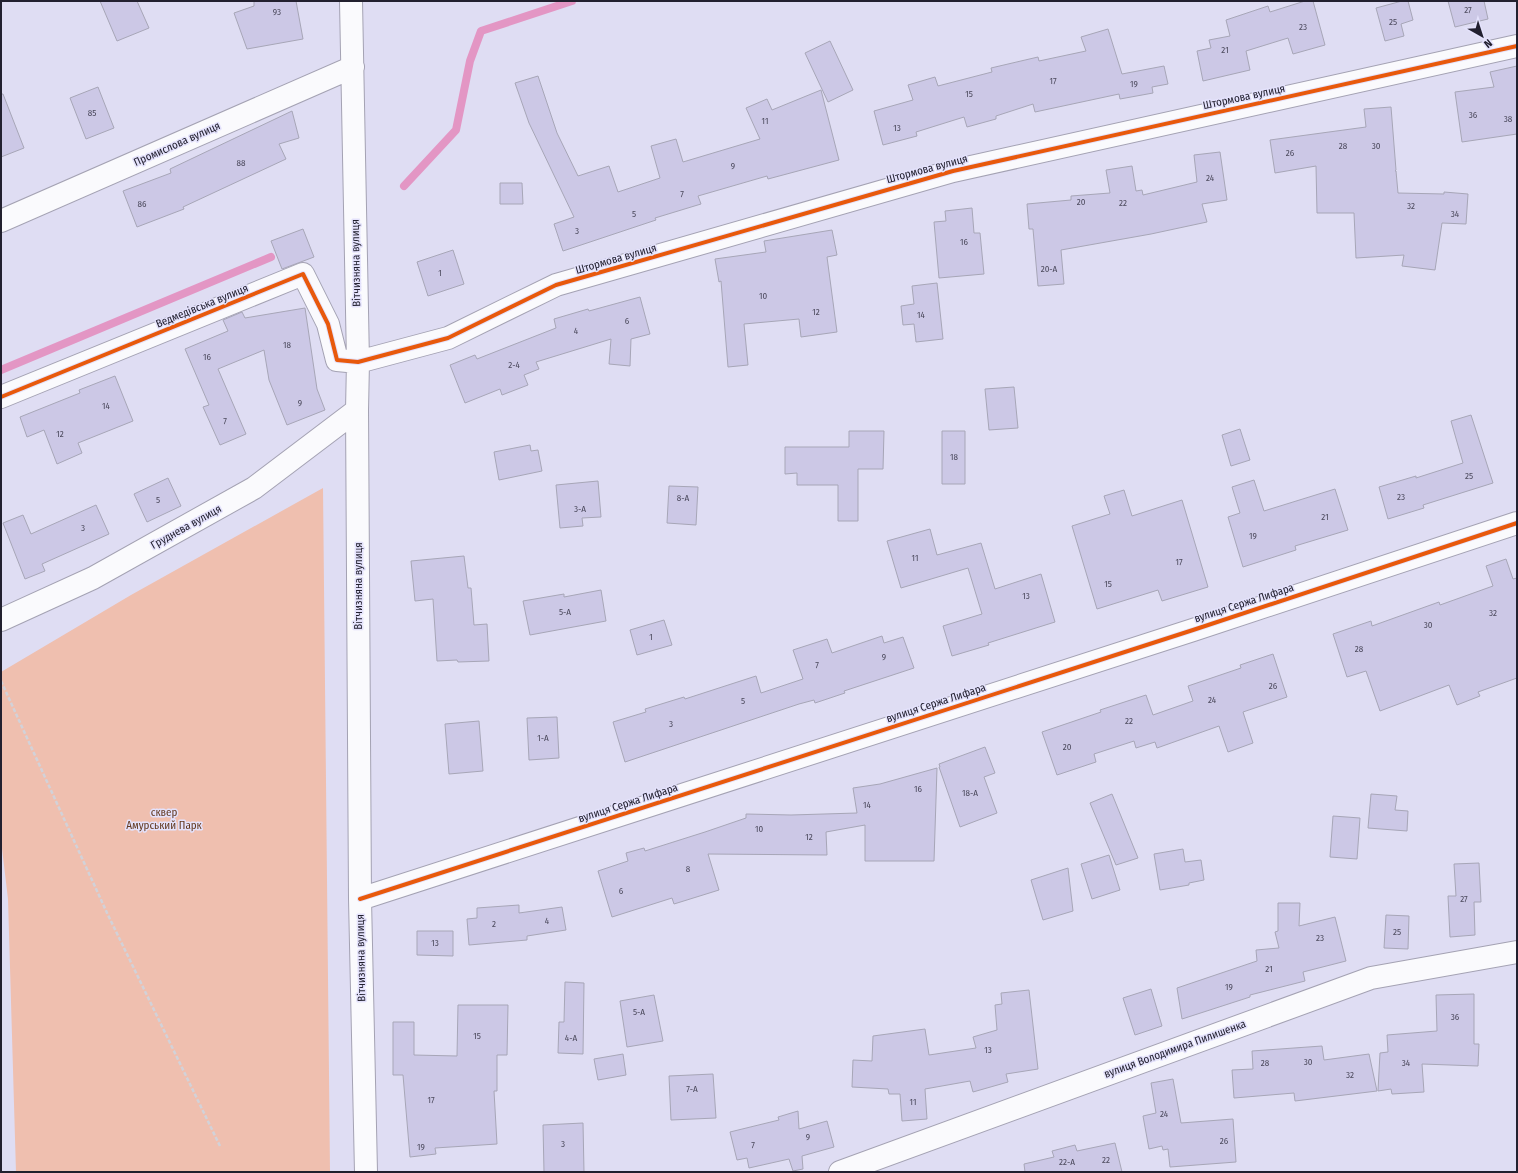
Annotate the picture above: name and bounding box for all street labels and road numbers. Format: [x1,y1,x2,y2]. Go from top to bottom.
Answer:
street label: Штормова вулиця [1202,82,1286,112]
street label: Промислова вулиця [132,119,222,169]
street label: Штормова вулиця [885,152,969,186]
street label: Вітчизняна вулиця [349,219,363,307]
street label: Штормова вулиця [574,241,658,277]
street label: Ведмедівська вулиця [154,282,250,330]
street label: Груднева вулиця [148,502,224,552]
street label: Вітчизняна вулиця [352,542,365,630]
street label: вулиця Сержа Лифара [1193,581,1295,625]
street label: вулиця Сержа Лифара [885,681,987,725]
street label: вулиця Сержа Лифара [577,781,679,825]
street label: Вітчизняна вулиця [354,914,368,1002]
street label: вулиця Володимира Пилишенка [1102,1017,1248,1081]

